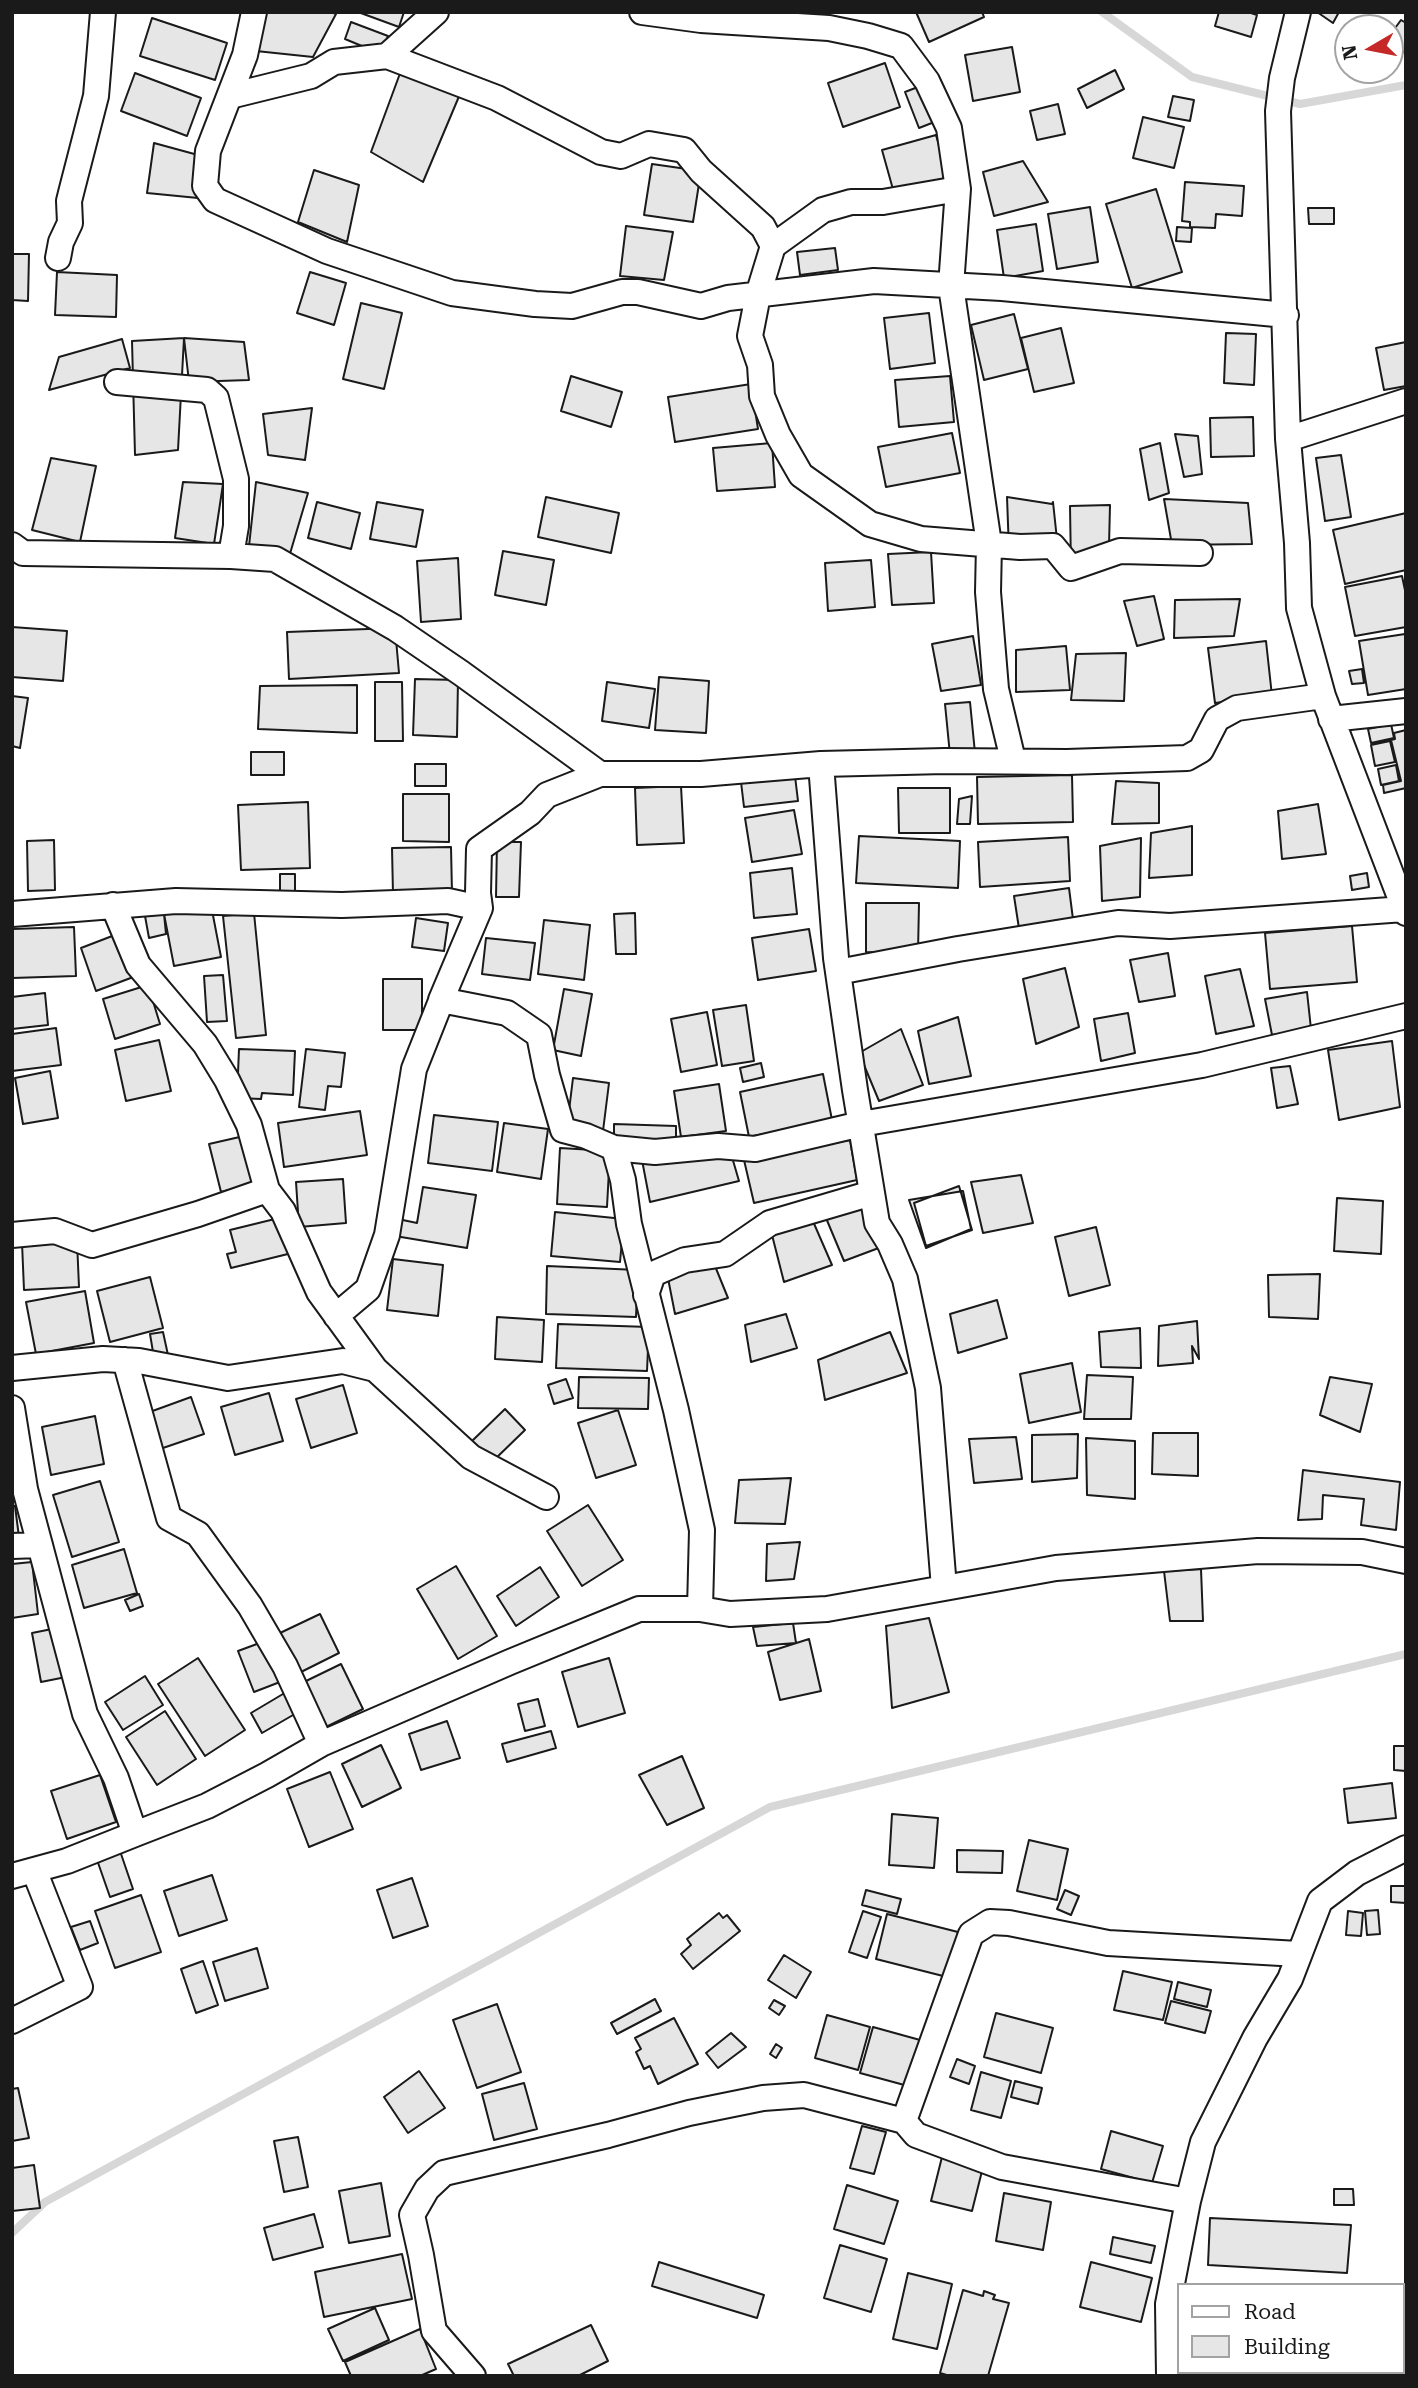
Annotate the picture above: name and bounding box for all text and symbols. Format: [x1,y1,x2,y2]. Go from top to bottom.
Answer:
north arrow [1334,14,1404,84]
text: N [1337,43,1362,62]
legend [1176,2283,1404,2374]
text: Road [1244,2300,1296,2324]
text: Building [1244,2335,1330,2359]

